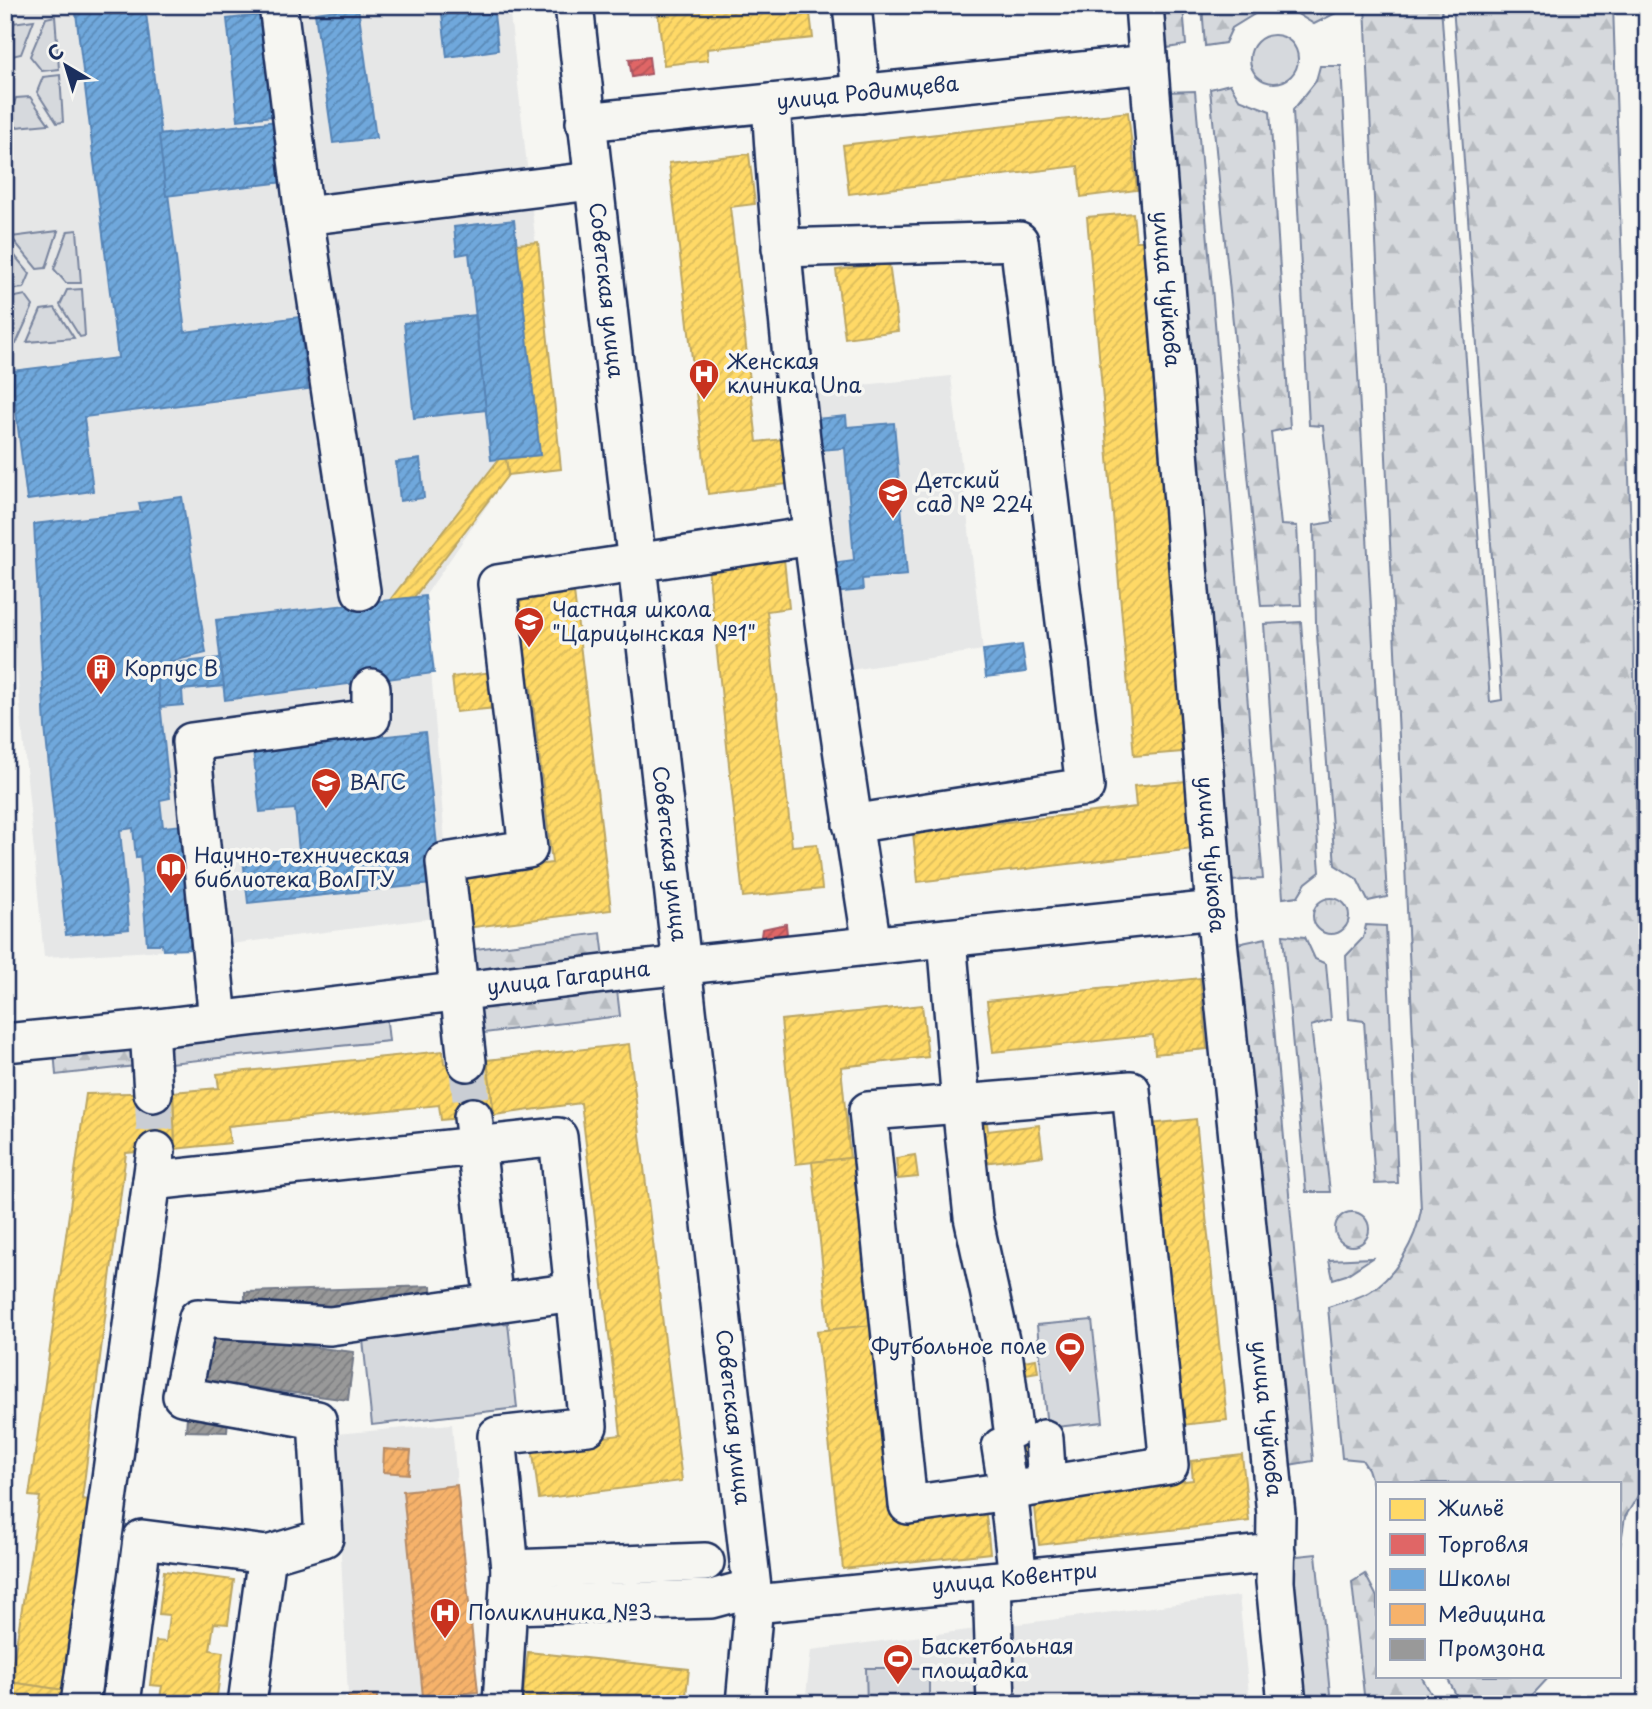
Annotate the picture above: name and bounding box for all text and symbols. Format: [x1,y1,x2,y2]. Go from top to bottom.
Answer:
north arrow [32,32,102,102]
text: С [41,36,69,67]
street label: улица Родимцева [775,66,960,116]
street label: Советская улица [582,201,634,380]
street label: улица Чуйкова [1146,210,1190,368]
place label: Женская клиника Una [727,344,862,400]
hospital icon: Женская клиника Una [687,357,721,401]
place label: Детский сад № 224 [915,463,1033,519]
school or university icon: Детский сад № 224 [876,476,910,520]
place label: Частная школа "Царицынская №1" [552,592,756,648]
school or university icon: Частная школа "Царицынская №1" [512,605,546,649]
place label: Корпус В [124,651,218,683]
building icon: Корпус В [84,652,118,696]
street label: Советская улица [646,764,697,944]
place label: ВАГС [349,765,406,797]
school or university icon: ВАГС [309,766,343,810]
street label: улица Чуйкова [1191,775,1235,934]
place label: Научно-техническая библиотека ВолГТУ [194,838,410,894]
library icon: Научно-техническая библиотека ВолГТУ [154,851,188,895]
street label: улица Гагарина [485,951,652,1002]
street label: Советская улица [709,1327,761,1507]
place label: Футбольное поле [871,1329,1047,1361]
sports icon: Футбольное поле [1053,1330,1087,1374]
street label: улица Чуйкова [1245,1339,1292,1498]
legend [1376,1482,1620,1678]
text: Жильё [1437,1491,1504,1523]
text: Торговля [1438,1527,1529,1559]
street label: улица Ковентри [930,1553,1099,1601]
text: Школы [1438,1561,1511,1593]
place label: Поликлиника №3 [468,1595,652,1627]
hospital icon: Поликлиника №3 [428,1596,462,1640]
text: Медицина [1438,1597,1546,1629]
place label: Баскетбольная площадка [921,1629,1074,1685]
text: Промзона [1438,1631,1545,1663]
sports icon: Баскетбольная площадка [881,1642,915,1686]

